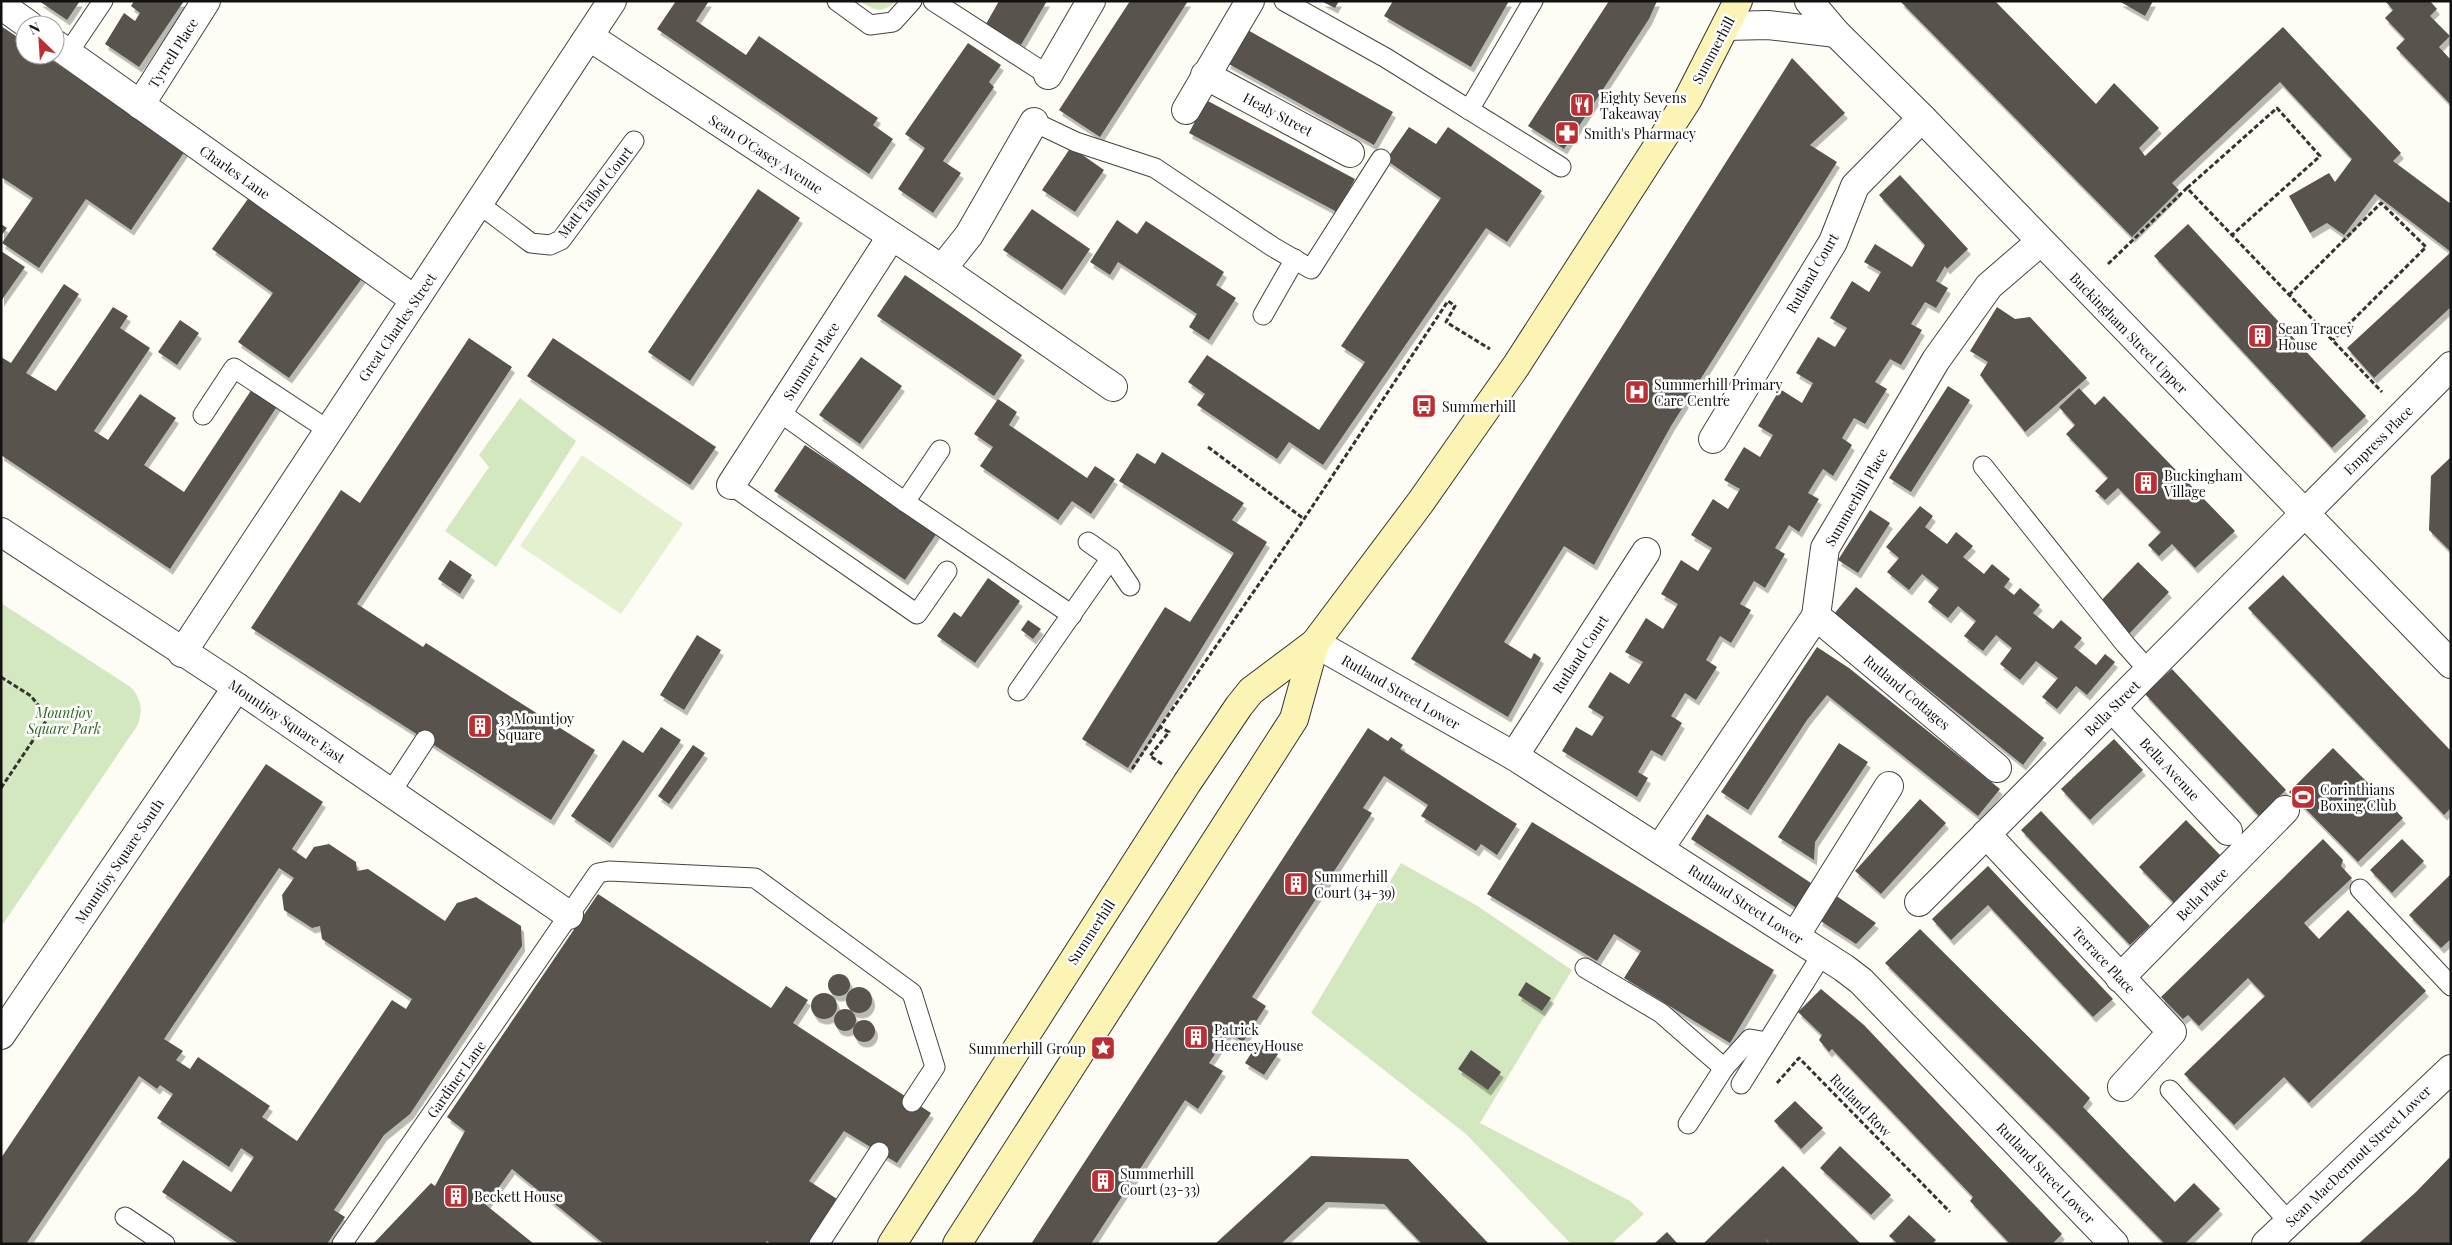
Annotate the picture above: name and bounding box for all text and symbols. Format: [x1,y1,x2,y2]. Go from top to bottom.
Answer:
street label: Summerhill [1687,13,1739,87]
street label: Tyrrell Place [144,14,202,92]
north arrow [15,15,65,65]
text: N [26,17,43,39]
street label: Healy Street [1240,88,1317,141]
place label: Eighty Sevens Takeaway [1600,88,1686,123]
restaurant icon: Eighty Sevens Takeaway [1569,92,1595,118]
street label: Sean O'Casey Avenue [705,110,827,198]
pharmacy icon: Smith's Pharmacy [1554,120,1580,146]
place label: Smith's Pharmacy [1584,124,1696,143]
street label: Charles Lane [196,141,274,203]
street label: Matt Talbot Court [553,142,637,242]
street label: Rutland Court [1781,228,1843,317]
street label: Great Charles Street [354,268,441,385]
street label: Buckingham Street Upper [2066,268,2193,398]
street label: Summer Place [779,318,843,404]
place label: Sean Tracey House [2278,319,2354,354]
building icon: Sean Tracey House [2247,323,2273,349]
place label: Summerhill Primary Care Centre [1654,375,1783,410]
hospital icon: Summerhill Primary Care Centre [1624,379,1650,405]
bus stop icon: Summerhill [1411,393,1437,419]
place label: Summerhill [1442,397,1516,416]
street label: Empress Place [2339,401,2417,479]
street label: Summerhill Place [1820,444,1892,550]
place label: Buckingham Village [2163,466,2243,501]
building icon: Buckingham Village [2133,470,2159,496]
street label: Rutland Court [1548,610,1613,697]
street label: Rutland Street Lower [1338,650,1464,734]
street label: Rutland Cottages [1860,650,1954,734]
street label: Mountjoy Square East [225,675,350,768]
street label: Bella Street [2080,675,2145,740]
park label: Mountjoy Square Park [26,703,101,738]
place label: 33 Mountjoy Square [498,709,574,744]
building icon: 33 Mountjoy Square [467,713,493,739]
street label: Bella Avenue [2136,733,2204,805]
place label: Corinthians Boxing Club [2320,780,2396,815]
sports icon: Corinthians Boxing Club [2290,784,2316,810]
street label: Mountjoy Square South [70,794,168,927]
street label: Rutland Street Lower [1685,860,1808,949]
street label: Bella Place [2172,863,2232,925]
place label: Summerhill Court (34-39) [1314,867,1395,902]
building icon: Summerhill Court (34-39) [1283,871,1309,897]
street label: Summerhill [1063,896,1119,968]
street label: Terrace Place [2068,922,2140,998]
place label: Patrick Heeney House [1214,1020,1304,1055]
building icon: Patrick Heeney House [1183,1024,1209,1050]
place icon: Summerhill Group [1090,1035,1116,1061]
street label: Gardiner Lane [422,1037,490,1121]
place label: Summerhill Group [969,1039,1086,1058]
street label: Rutland Row [1826,1069,1896,1141]
street label: Sean MacDermott Street Lower [2281,1081,2436,1231]
street label: Rutland Street Lower [1993,1118,2100,1228]
place label: Summerhill Court (23-33) [1120,1164,1200,1199]
building icon: Summerhill Court (23-33) [1090,1168,1116,1194]
building icon: Beckett House [443,1183,469,1209]
place label: Beckett House [474,1187,563,1206]

